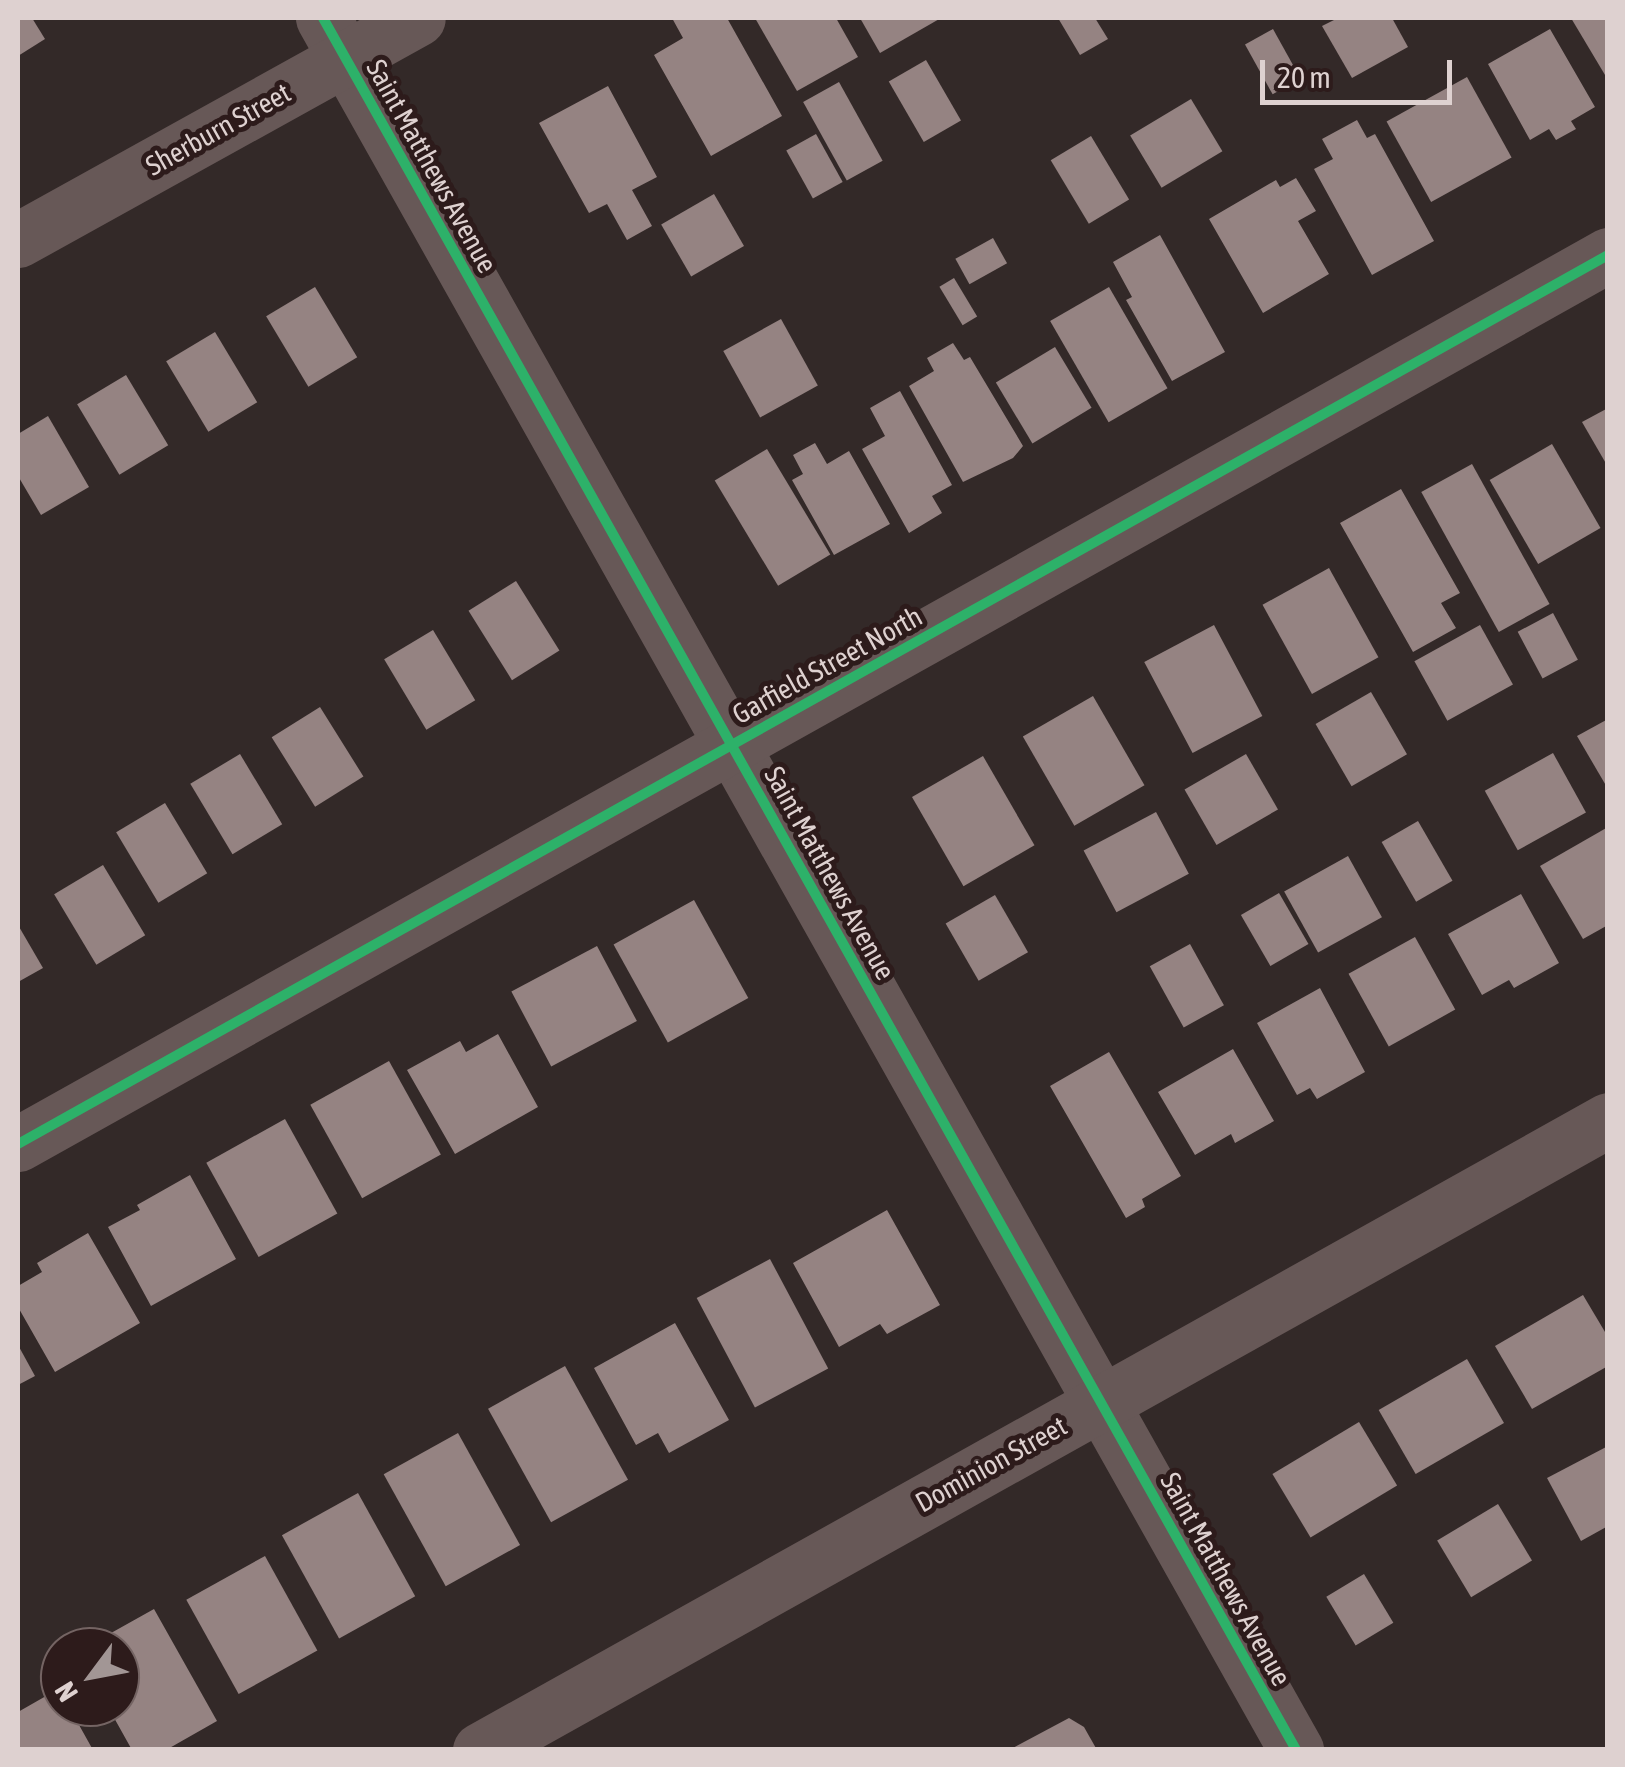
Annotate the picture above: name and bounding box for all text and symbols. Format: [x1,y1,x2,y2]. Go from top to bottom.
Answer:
scale bar [1265,40,1458,102]
street label: Saint Matthews Avenue [359,54,505,278]
text: 20 m [1277,60,1331,94]
street label: Sherburn Street [140,75,296,183]
street label: Garfield Street North [726,599,928,731]
street label: Saint Matthews Avenue [757,761,903,985]
street label: Dominion Street [910,1409,1072,1519]
street label: Saint Matthews Avenue [1153,1467,1299,1691]
north arrow [40,1627,140,1727]
text: N [48,1676,84,1707]

